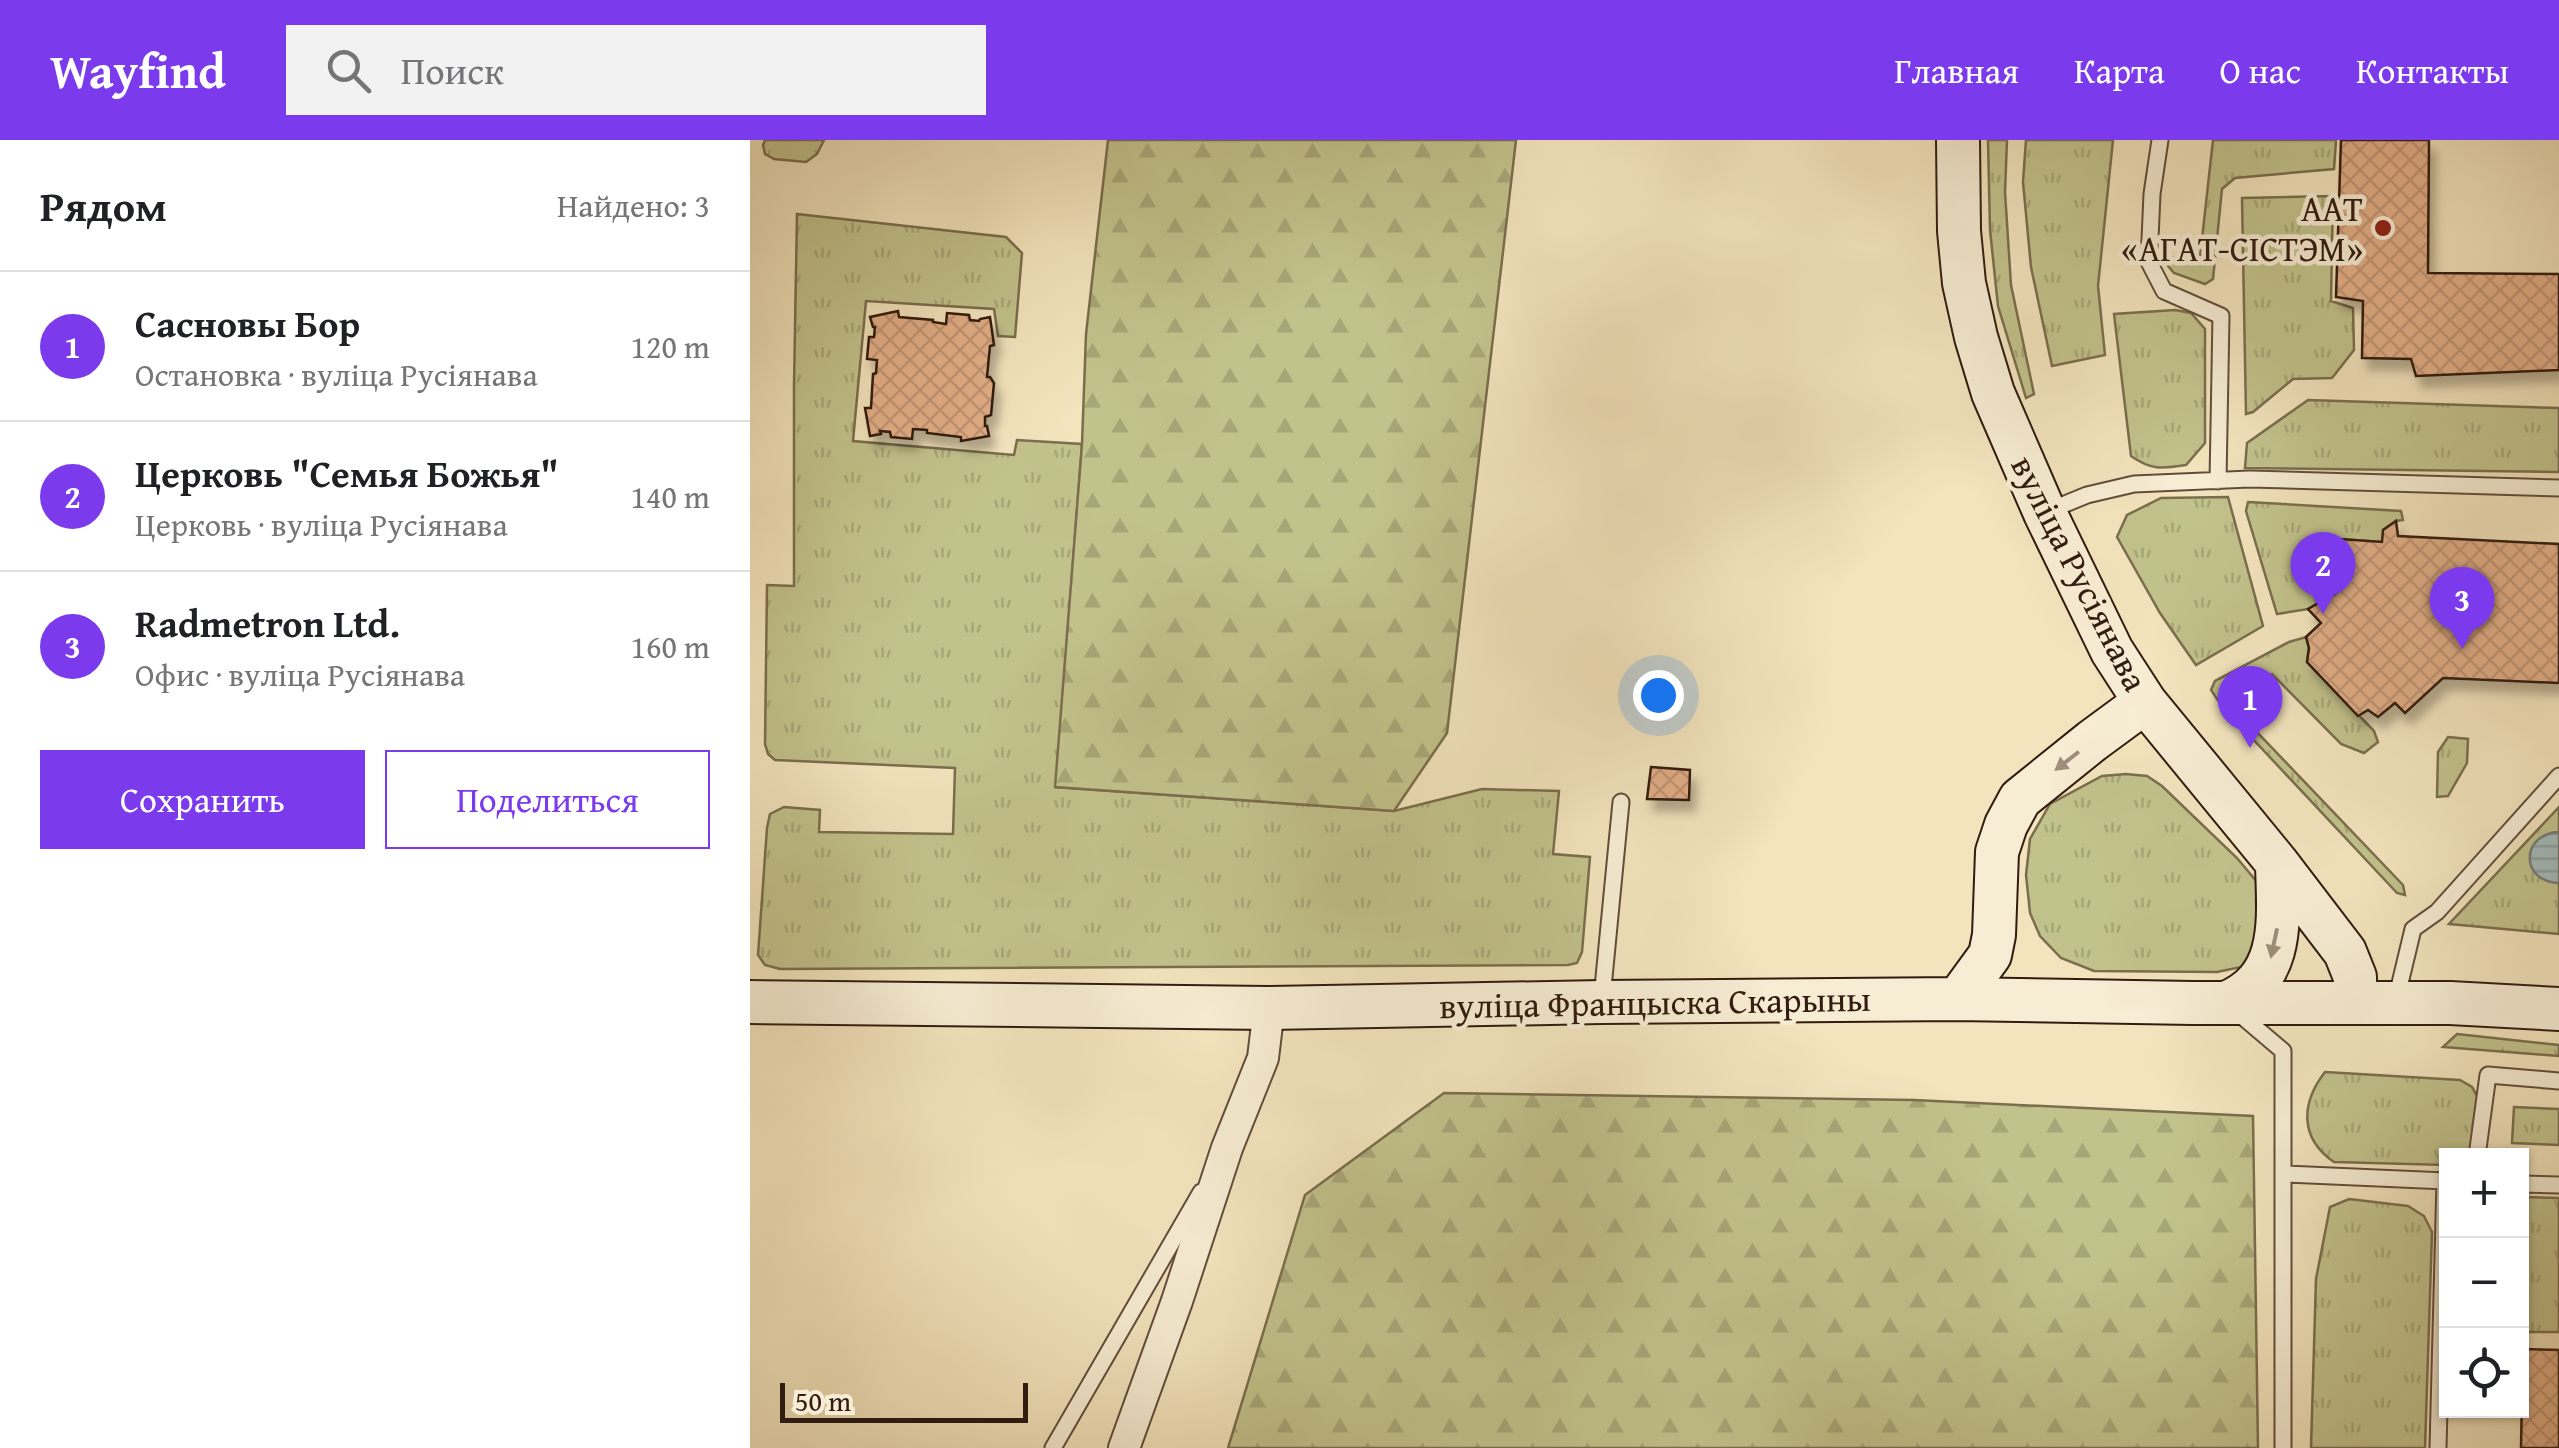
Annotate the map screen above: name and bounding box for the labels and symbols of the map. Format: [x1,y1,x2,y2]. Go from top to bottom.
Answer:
place label: ААТ «АГАТ-СІСТЭМ» [2121,183,2363,274]
marker: ААТ «АГАТ-СІСТЭМ» [2372,217,2394,239]
street label: вуліца Русіянава [1999,446,2162,700]
pin: 2 [2290,532,2356,614]
pin: 3 [2430,566,2494,649]
pin: 1 [2218,666,2282,748]
your location [1633,670,1684,721]
one-way arrow [2054,750,2080,770]
one-way arrow [2265,928,2281,959]
street label: вуліца Францыска Скарыны [1439,973,1871,1031]
scale bar [780,1378,1028,1422]

